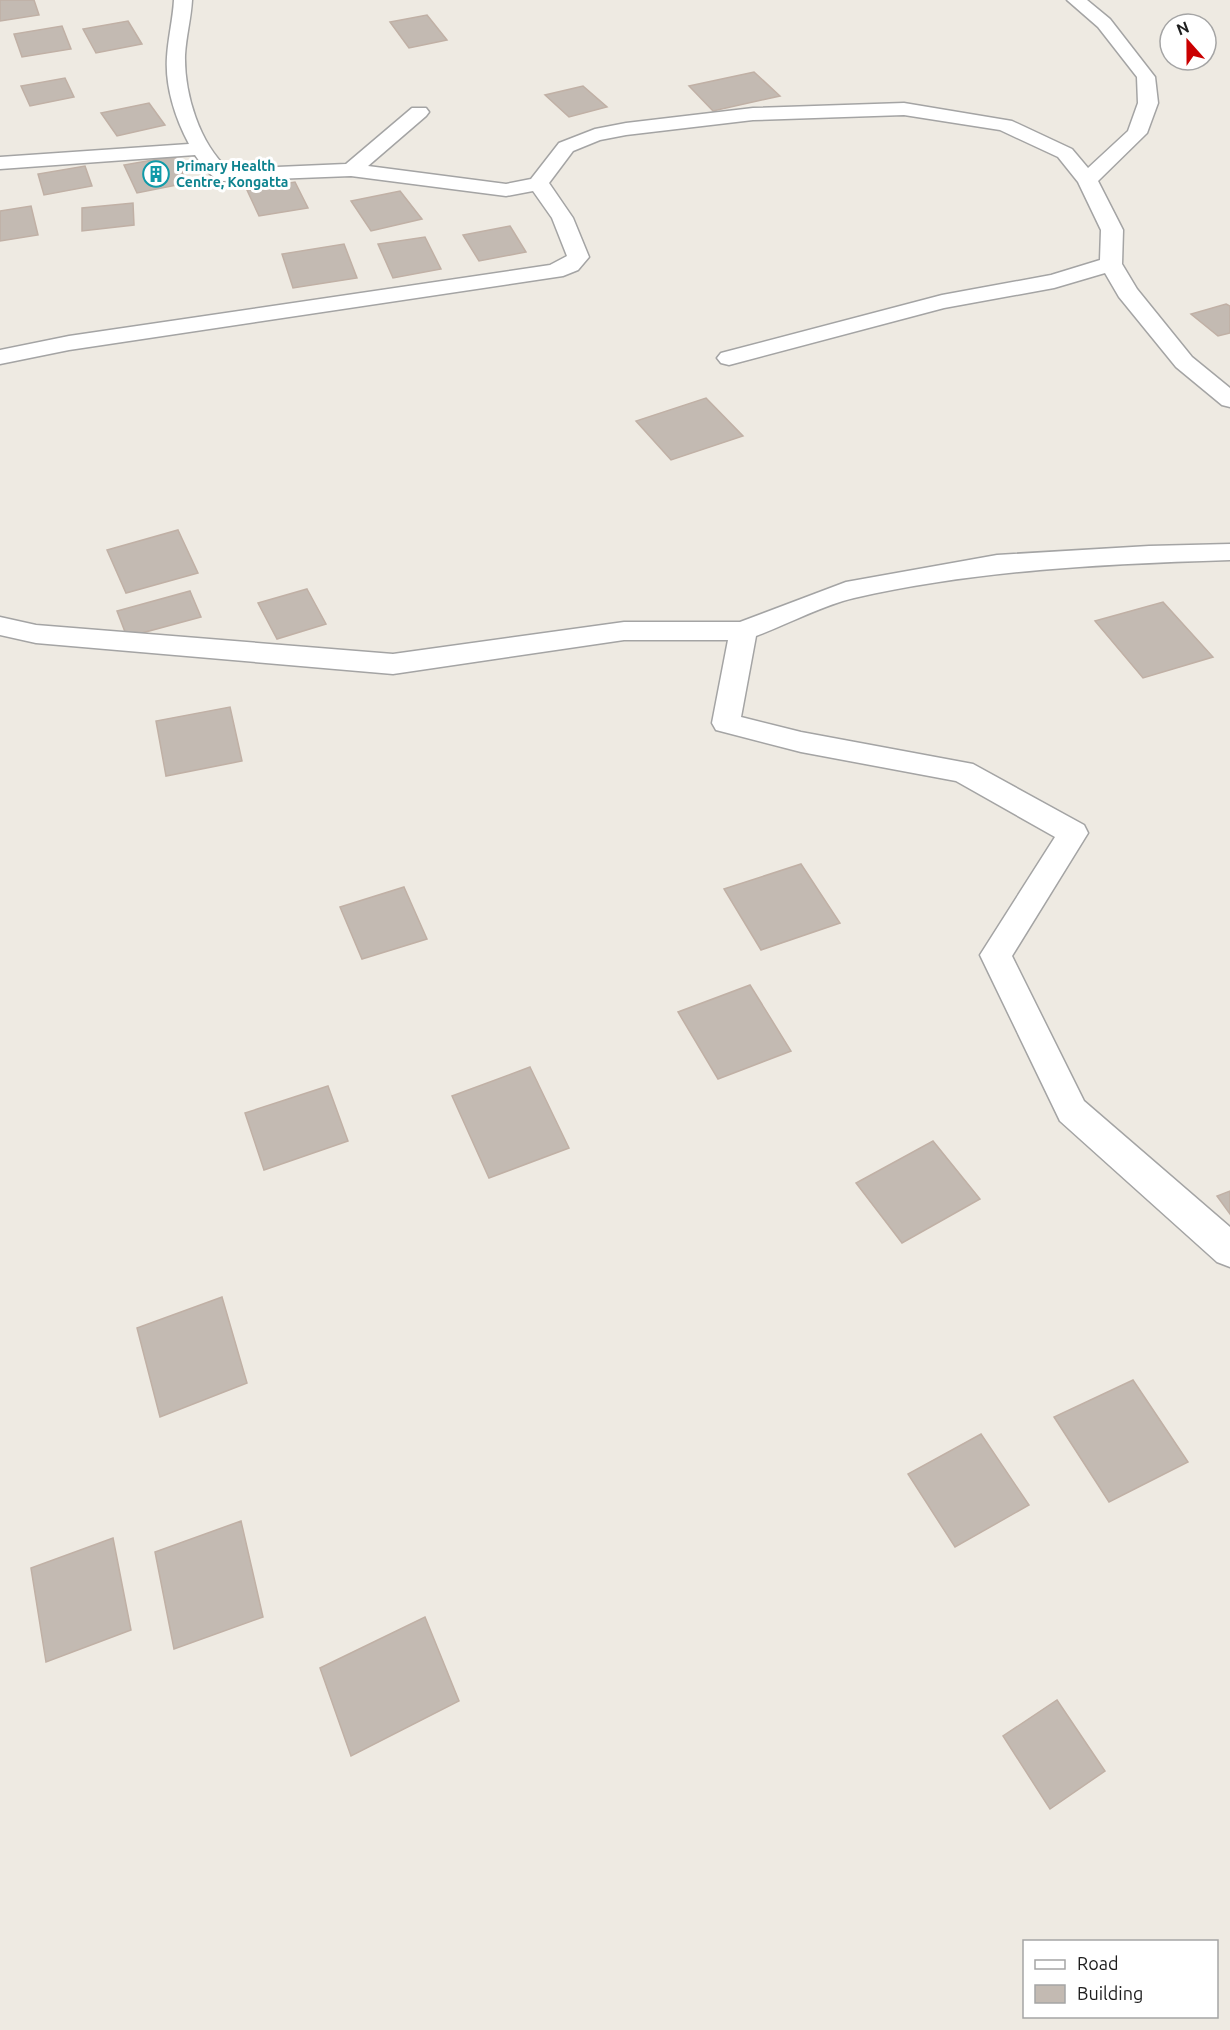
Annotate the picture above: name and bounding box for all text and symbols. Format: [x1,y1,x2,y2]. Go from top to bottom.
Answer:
north arrow [1158,12,1218,72]
text: N [1174,17,1191,39]
place label: Primary Health Centre, Kongatta [176,158,288,190]
building icon: Primary Health Centre, Kongatta [141,159,171,189]
legend [1023,1940,1218,2018]
text: Road [1077,1953,1119,1973]
text: Building [1077,1983,1143,2003]

